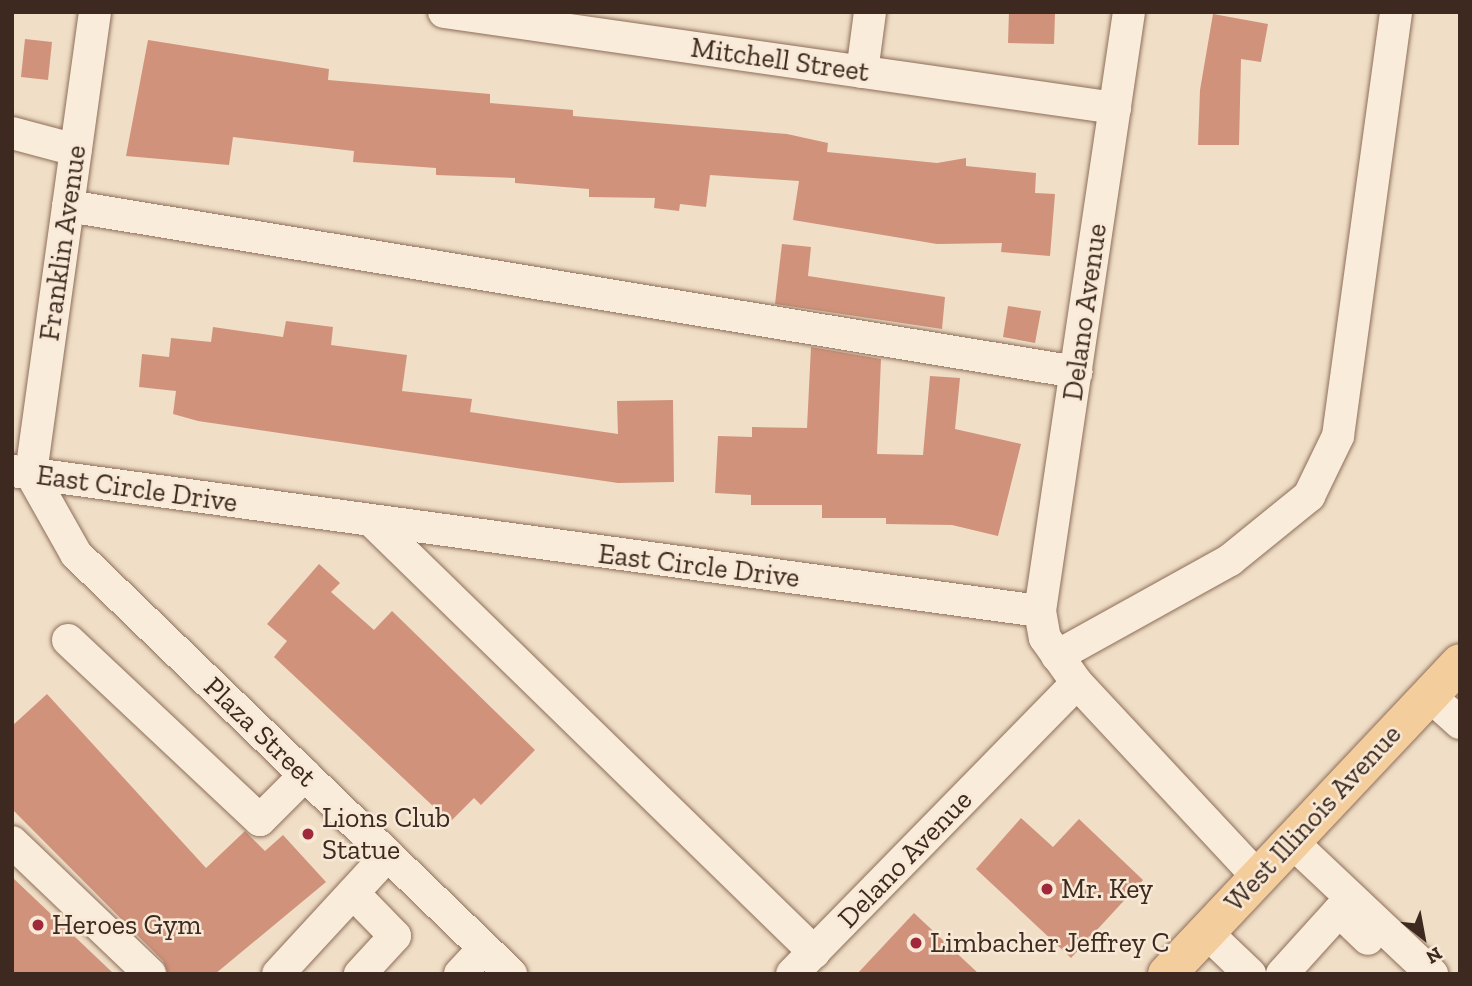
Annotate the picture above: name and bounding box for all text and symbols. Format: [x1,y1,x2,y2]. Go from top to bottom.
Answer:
street label: Mitchell Street [689,31,871,89]
street label: Franklin Avenue [33,143,93,343]
street label: Delano Avenue [1056,221,1114,403]
street label: East Circle Drive [34,458,240,520]
street label: East Circle Drive [596,537,802,595]
street label: Plaza Street [197,670,323,794]
street label: West Illinois Avenue [1217,717,1409,919]
street label: Delano Avenue [831,783,979,935]
place label: Lions Club Statue [322,801,450,867]
marker: Lions Club Statue [300,826,316,842]
place label: Mr. Key [1061,872,1153,906]
marker: Mr. Key [1039,881,1055,897]
north arrow [1388,902,1458,972]
place label: Heroes Gym [52,908,201,942]
marker: Heroes Gym [30,917,46,933]
place label: Limbacher Jeffrey C [930,926,1171,960]
marker: Limbacher Jeffrey C [908,935,924,951]
text: N [1422,942,1446,969]

